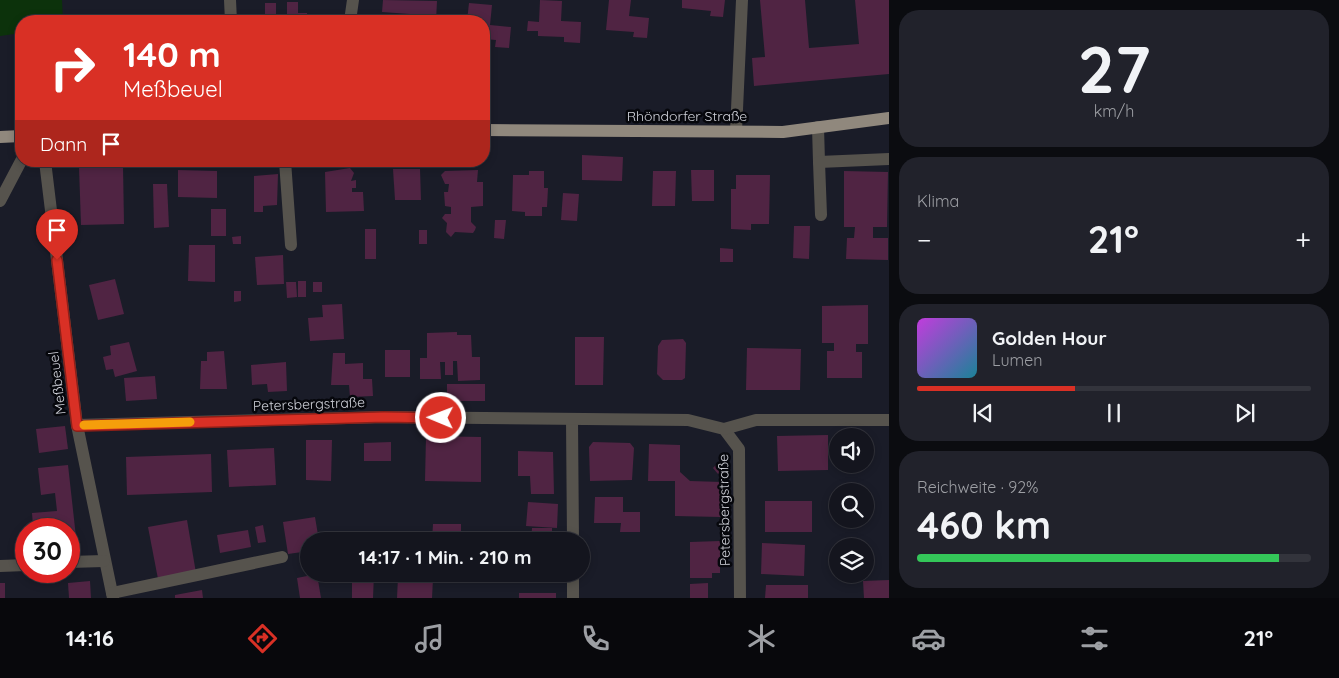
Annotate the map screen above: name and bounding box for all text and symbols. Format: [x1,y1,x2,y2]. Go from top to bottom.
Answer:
text: 27 [1078,28,1150,109]
text: 140 m [123,32,221,76]
icon: right [40,35,105,100]
text: Meßbeuel [123,75,223,103]
text: km/h [1094,101,1134,121]
street label: Rhöndorfer Straße [627,107,747,125]
icon: arrive [97,130,125,158]
text: Dann [40,132,87,156]
text: Klima [917,191,959,211]
pin [36,209,78,260]
text: 21° [1088,215,1139,263]
icon: arrive [43,216,71,244]
text: − [917,222,932,257]
text: + [1295,222,1311,257]
text: Golden Hour [992,326,1107,350]
street label: Meßbeuel [44,350,70,416]
text: Lumen [992,350,1043,370]
position arrow [414,391,466,443]
street label: Petersbergstraße [253,393,365,415]
icon: previous [969,399,997,427]
icon: pause [1100,399,1128,427]
icon: next [1231,399,1259,427]
map controls [829,428,874,583]
button: sound [829,428,874,473]
street label: Petersbergstraße [714,454,734,566]
text: Reichweite · 92% [917,477,1038,497]
button: search [829,483,874,528]
text: 460 km [917,501,1051,549]
speed limit sign: 30 [15,518,80,583]
button: layers [829,538,874,583]
text: 14:17 · 1 Min. · 210 m [359,545,531,569]
icon: directions [245,621,280,656]
icon: music [412,621,447,656]
icon: phone [578,621,613,656]
icon: climate [744,621,779,656]
icon: car [911,621,946,656]
icon: filters [1077,621,1112,656]
text: 14:16 [66,624,114,652]
text: 21° [1244,624,1273,652]

